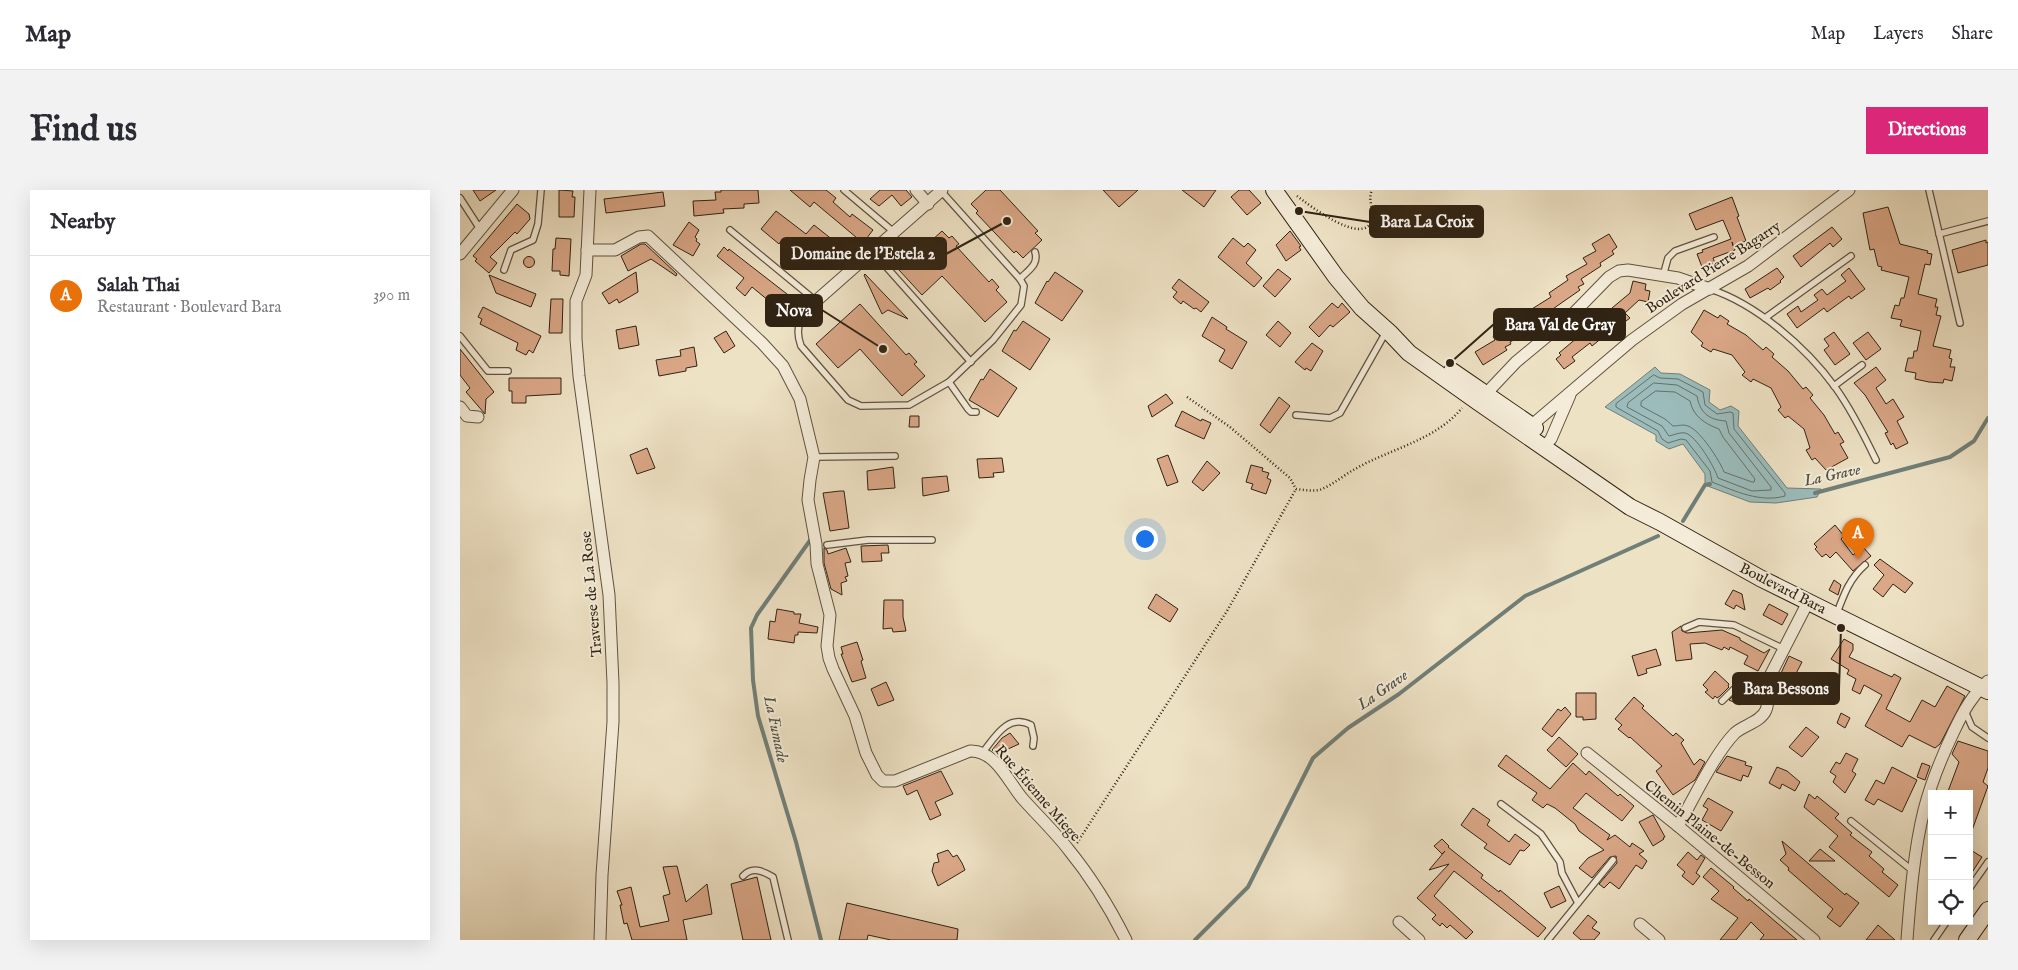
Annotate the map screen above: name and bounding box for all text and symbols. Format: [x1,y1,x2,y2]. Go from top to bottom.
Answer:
text: Map [25,19,71,50]
text: Map [1811,23,1845,46]
text: Layers [1873,23,1924,46]
text: Share [1952,23,1993,46]
button: Directions [1866,107,1988,154]
text: Find us [30,108,137,153]
callout: Bara La Croix [1370,206,1483,237]
text: Nearby [50,209,115,236]
text: Bara La Croix [1380,213,1474,233]
street label: Boulevard Pierre Bagarry [1642,216,1785,318]
callout: Domaine de l'Estela 2 [781,238,946,269]
text: Domaine de l'Estela 2 [791,245,936,265]
text: Salah Thai [97,274,180,298]
text: A [61,286,71,306]
text: 390 m [373,286,410,306]
callout: Nova [766,295,822,326]
text: Restaurant · Boulevard Bara [97,298,281,318]
text: Nova [775,302,813,322]
callout: Bara Val de Gray [1494,309,1625,340]
text: Bara Val de Gray [1505,316,1616,336]
water label: La Grave [1801,460,1863,492]
pin: A [1842,518,1874,559]
your location [1132,526,1158,552]
street label: Traverse de La Rose [577,530,606,658]
street label: Boulevard Bara [1736,558,1830,619]
water label: La Grave [1353,666,1413,716]
callout: Bara Bessons [1733,673,1839,704]
text: Bara Bessons [1743,680,1829,700]
water label: La Fumade [758,693,792,765]
street label: Rue Étienne Miege [991,741,1085,846]
street label: Chemin Plaine-de-Besson [1640,776,1779,893]
map controls [1928,790,1973,925]
button: + [1928,790,1973,835]
button: − [1928,835,1973,880]
button: locate [1928,880,1973,925]

